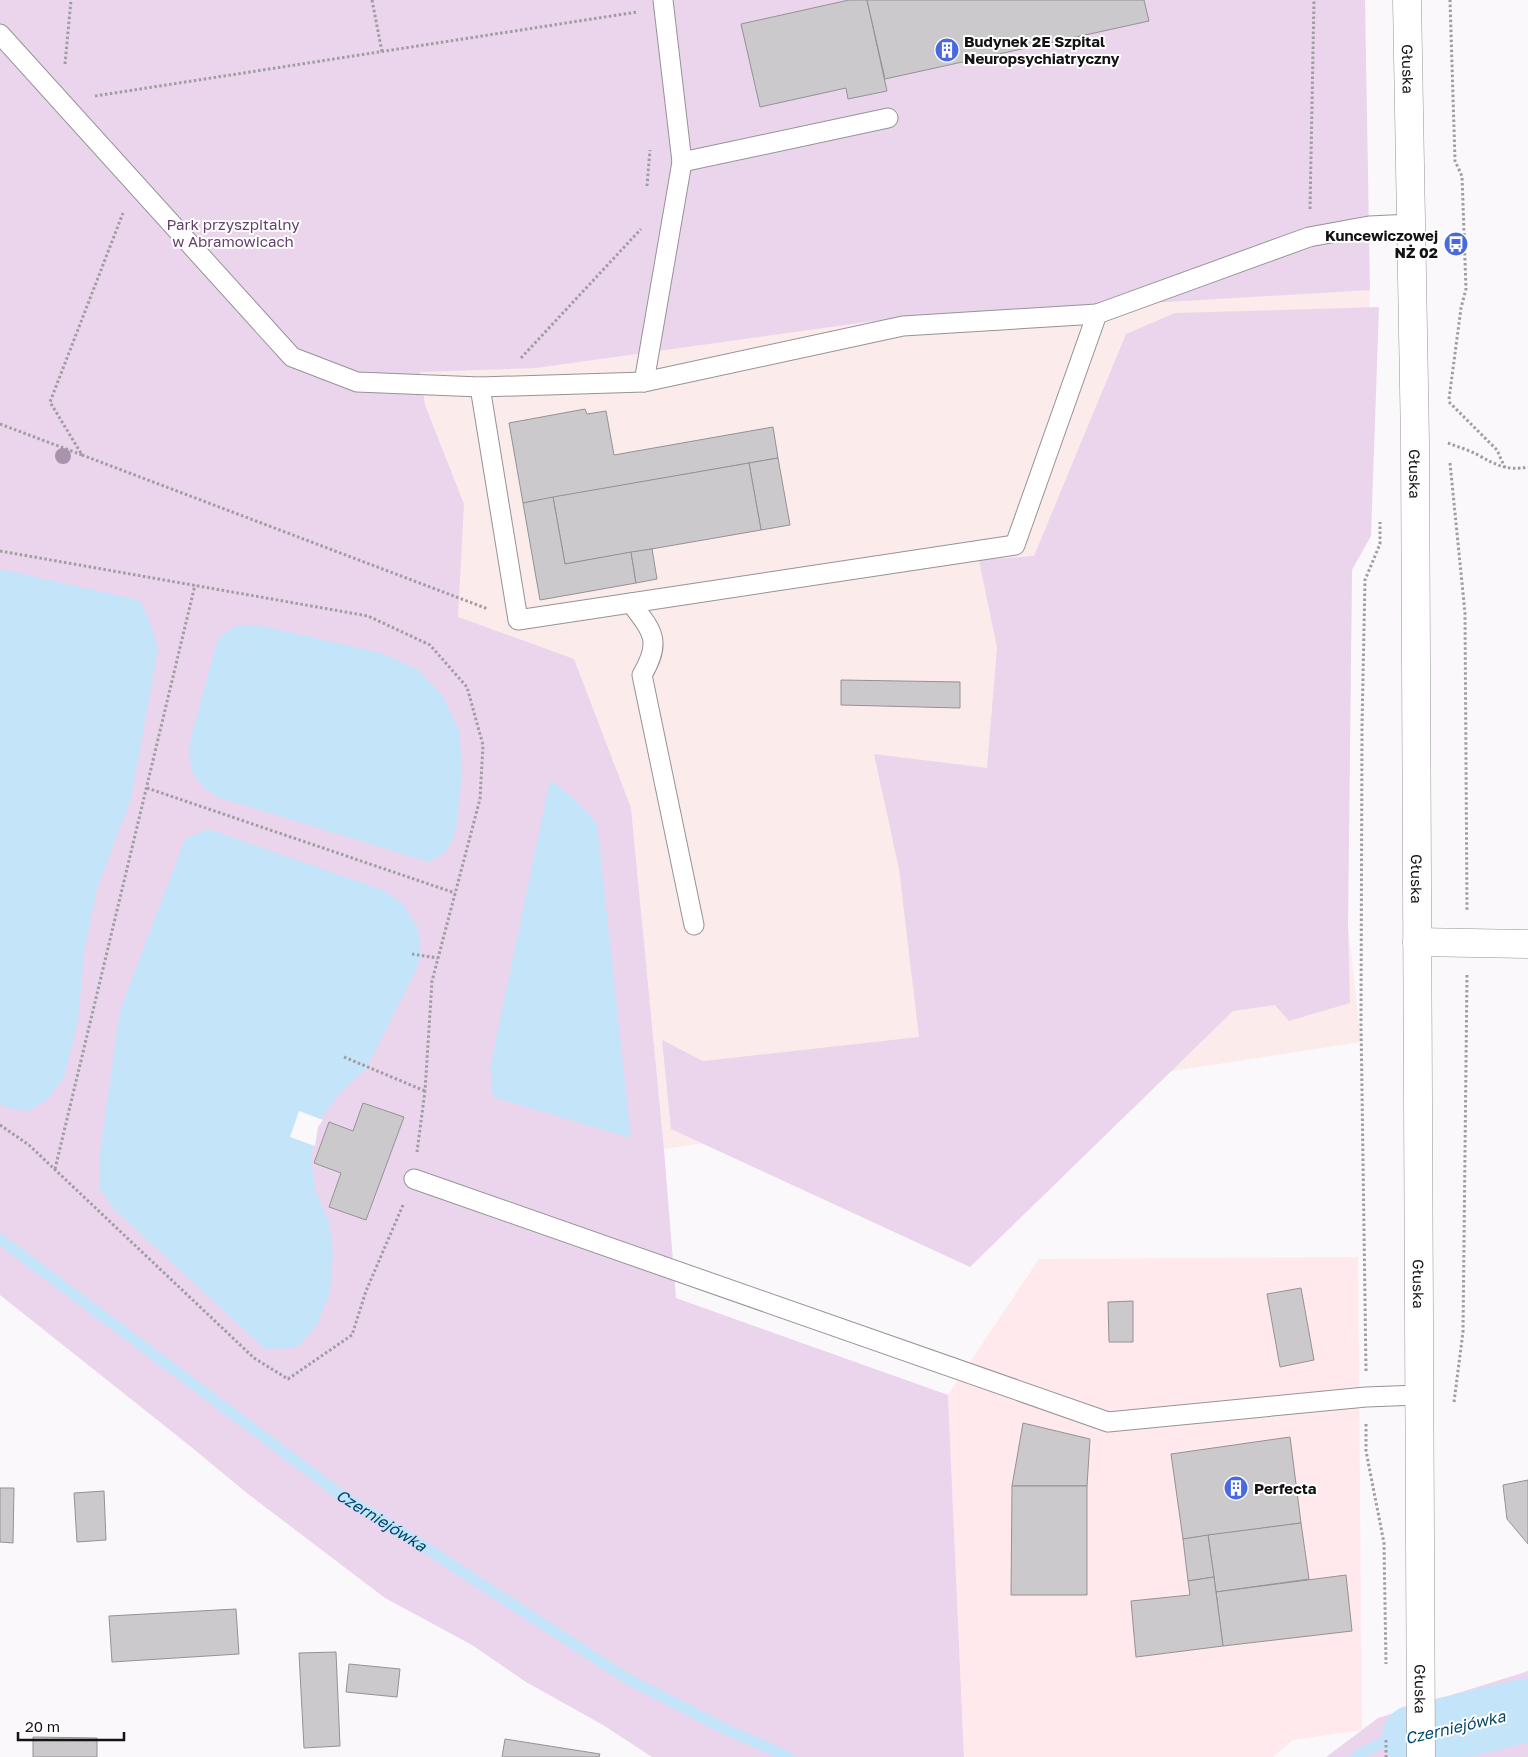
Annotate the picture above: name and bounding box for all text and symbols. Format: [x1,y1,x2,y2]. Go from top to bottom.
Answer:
place label: Budynek 2E Szpital Neuropsychiatryczny [964,32,1120,67]
building icon: Budynek 2E Szpital Neuropsychiatryczny [934,37,960,63]
street label: Głuska [1399,44,1418,94]
park label: Park przyszpitalny w Abramowicach [166,215,300,250]
place label: Kuncewiczowej NŻ 02 [1325,226,1438,261]
bus stop icon: Kuncewiczowej NŻ 02 [1443,231,1469,257]
street label: Głuska [1406,449,1424,499]
street label: Głuska [1408,854,1426,904]
street label: Głuska [1410,1259,1428,1309]
building icon: Perfecta [1223,1475,1249,1501]
place label: Perfecta [1254,1479,1317,1497]
water label: Czerniejówka [333,1485,431,1556]
street label: Głuska [1412,1664,1430,1714]
water label: Czerniejówka [1403,1706,1508,1748]
scale bar [18,1710,124,1742]
text: 20 m [25,1717,60,1735]

